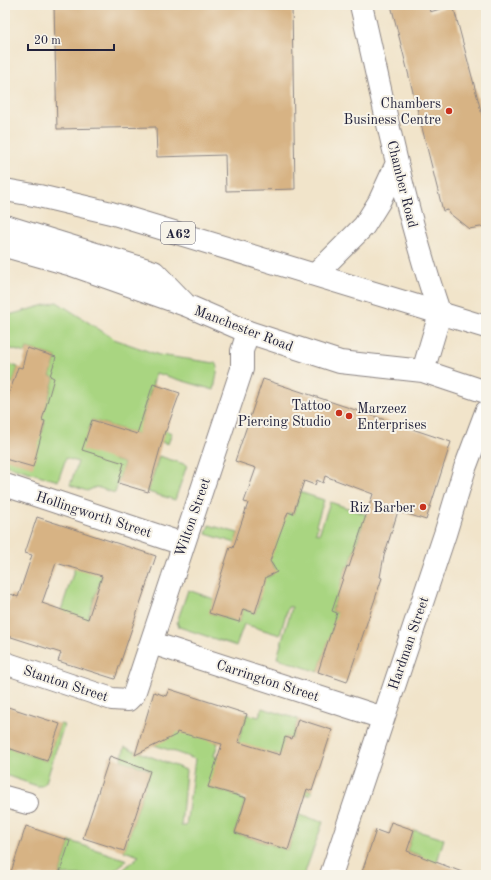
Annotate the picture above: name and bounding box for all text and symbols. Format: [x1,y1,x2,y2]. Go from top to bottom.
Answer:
scale bar [28,26,114,52]
text: 20 m [34,35,61,47]
place label: Chambers Business Centre [343,97,441,127]
marker: Chambers Business Centre [444,106,454,116]
street label: Chamber Road [384,139,420,229]
road number: A62 [161,222,195,244]
street label: Manchester Road [192,304,295,354]
place label: Tattoo Piercing Studio [238,399,331,429]
place label: Marzeez Enterprises [357,402,427,432]
marker: Tattoo Piercing Studio [334,408,344,418]
marker: Marzeez Enterprises [344,411,354,421]
street label: Wilton Street [173,476,213,559]
street label: Hollingworth Street [34,490,153,540]
place label: Riz Barber [349,501,415,515]
marker: Riz Barber [418,502,428,512]
street label: Hardman Street [386,595,431,692]
street label: Carrington Street [215,658,321,704]
street label: Stanton Street [21,664,110,704]

